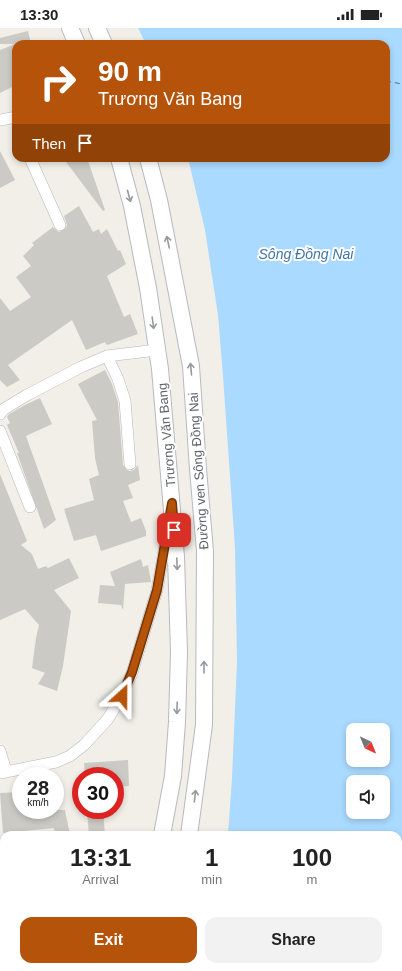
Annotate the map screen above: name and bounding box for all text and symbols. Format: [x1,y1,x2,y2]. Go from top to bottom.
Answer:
text: 13:30 [20,6,58,23]
icon: right [32,56,84,108]
text: 90 m [98,56,162,87]
text: Trương Văn Bang [98,89,242,109]
icon: arrive [74,132,96,154]
text: Then [32,135,66,152]
one-way arrow [126,189,133,202]
one-way arrow [163,236,171,249]
water label: Sông Đồng Nai [259,246,354,262]
one-way arrow [149,316,157,329]
one-way arrow [188,363,195,376]
street label: Trương Văn Bang [154,382,179,488]
street label: Đường ven Sông Đồng Nai [186,392,211,550]
pin [157,513,191,547]
icon: arrive [163,519,185,541]
one-way arrow [173,557,180,570]
one-way arrow [200,661,208,674]
position arrow [101,675,143,717]
one-way arrow [173,701,181,714]
north arrow [346,723,390,767]
map controls [346,723,390,819]
speed limit sign: 30 [72,767,124,819]
button: sound [346,775,390,819]
text: 28 [27,777,49,799]
one-way arrow [191,790,199,803]
text: km/h [27,797,49,808]
text: 13:31 [70,844,131,871]
text: 1 [205,844,218,871]
text: 100 [292,844,332,871]
text: Arrival [82,872,119,887]
text: min [201,872,222,887]
text: m [307,872,317,887]
button: Exit [20,917,197,963]
button: Share [205,917,382,963]

